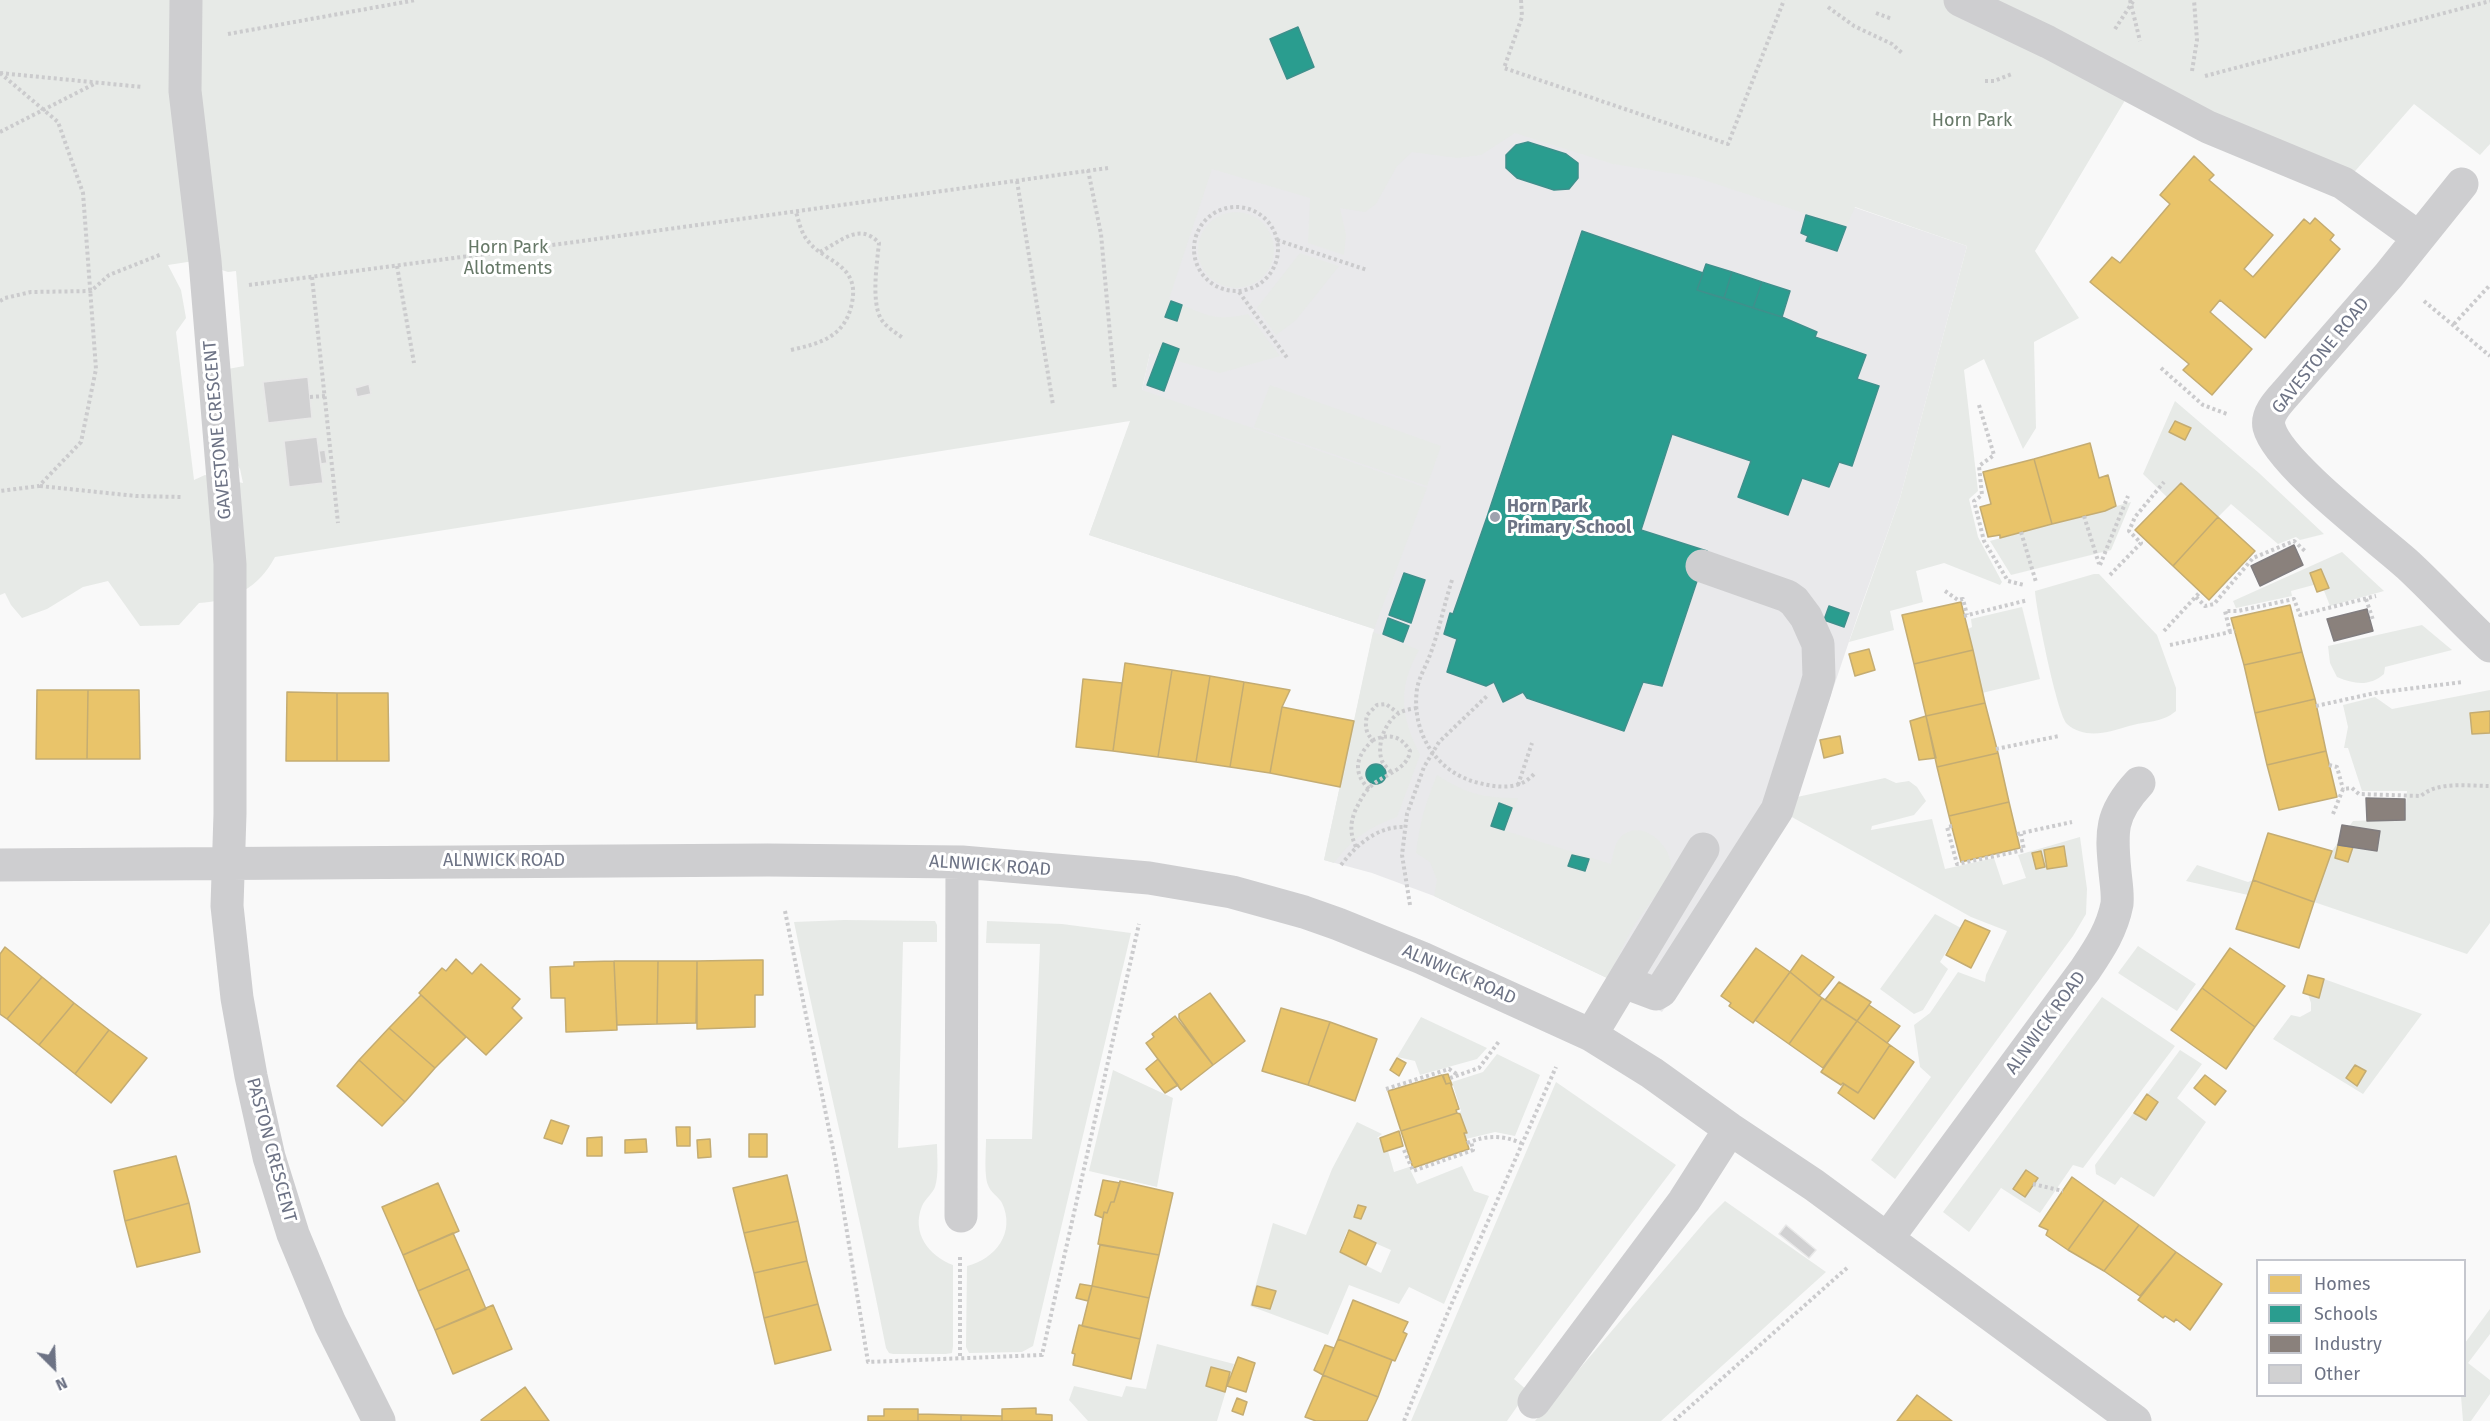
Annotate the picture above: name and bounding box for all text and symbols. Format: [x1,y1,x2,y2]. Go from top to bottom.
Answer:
park label: Horn Park [1932,110,2012,132]
park label: Horn Park Allotments [464,237,552,280]
street label: GAVESTONE ROAD [2268,294,2374,418]
street label: GAVESTONE CRESCENT [199,340,237,520]
place label: Horn Park Primary School [1507,496,1631,538]
marker: Horn Park Primary School [1488,510,1502,524]
street label: ALNWICK ROAD [443,850,565,872]
street label: ALNWICK ROAD [928,851,1052,881]
street label: ALNWICK ROAD [1399,940,1519,1010]
street label: ALNWICK ROAD [2001,967,2091,1079]
street label: PASTON CRESCENT [241,1075,301,1225]
legend [2256,1259,2466,1397]
text: Homes [2314,1273,2370,1295]
text: Schools [2314,1303,2378,1325]
text: Industry [2314,1333,2382,1355]
north arrow [24,1337,84,1397]
text: Other [2314,1363,2360,1385]
text: N [53,1373,70,1395]

